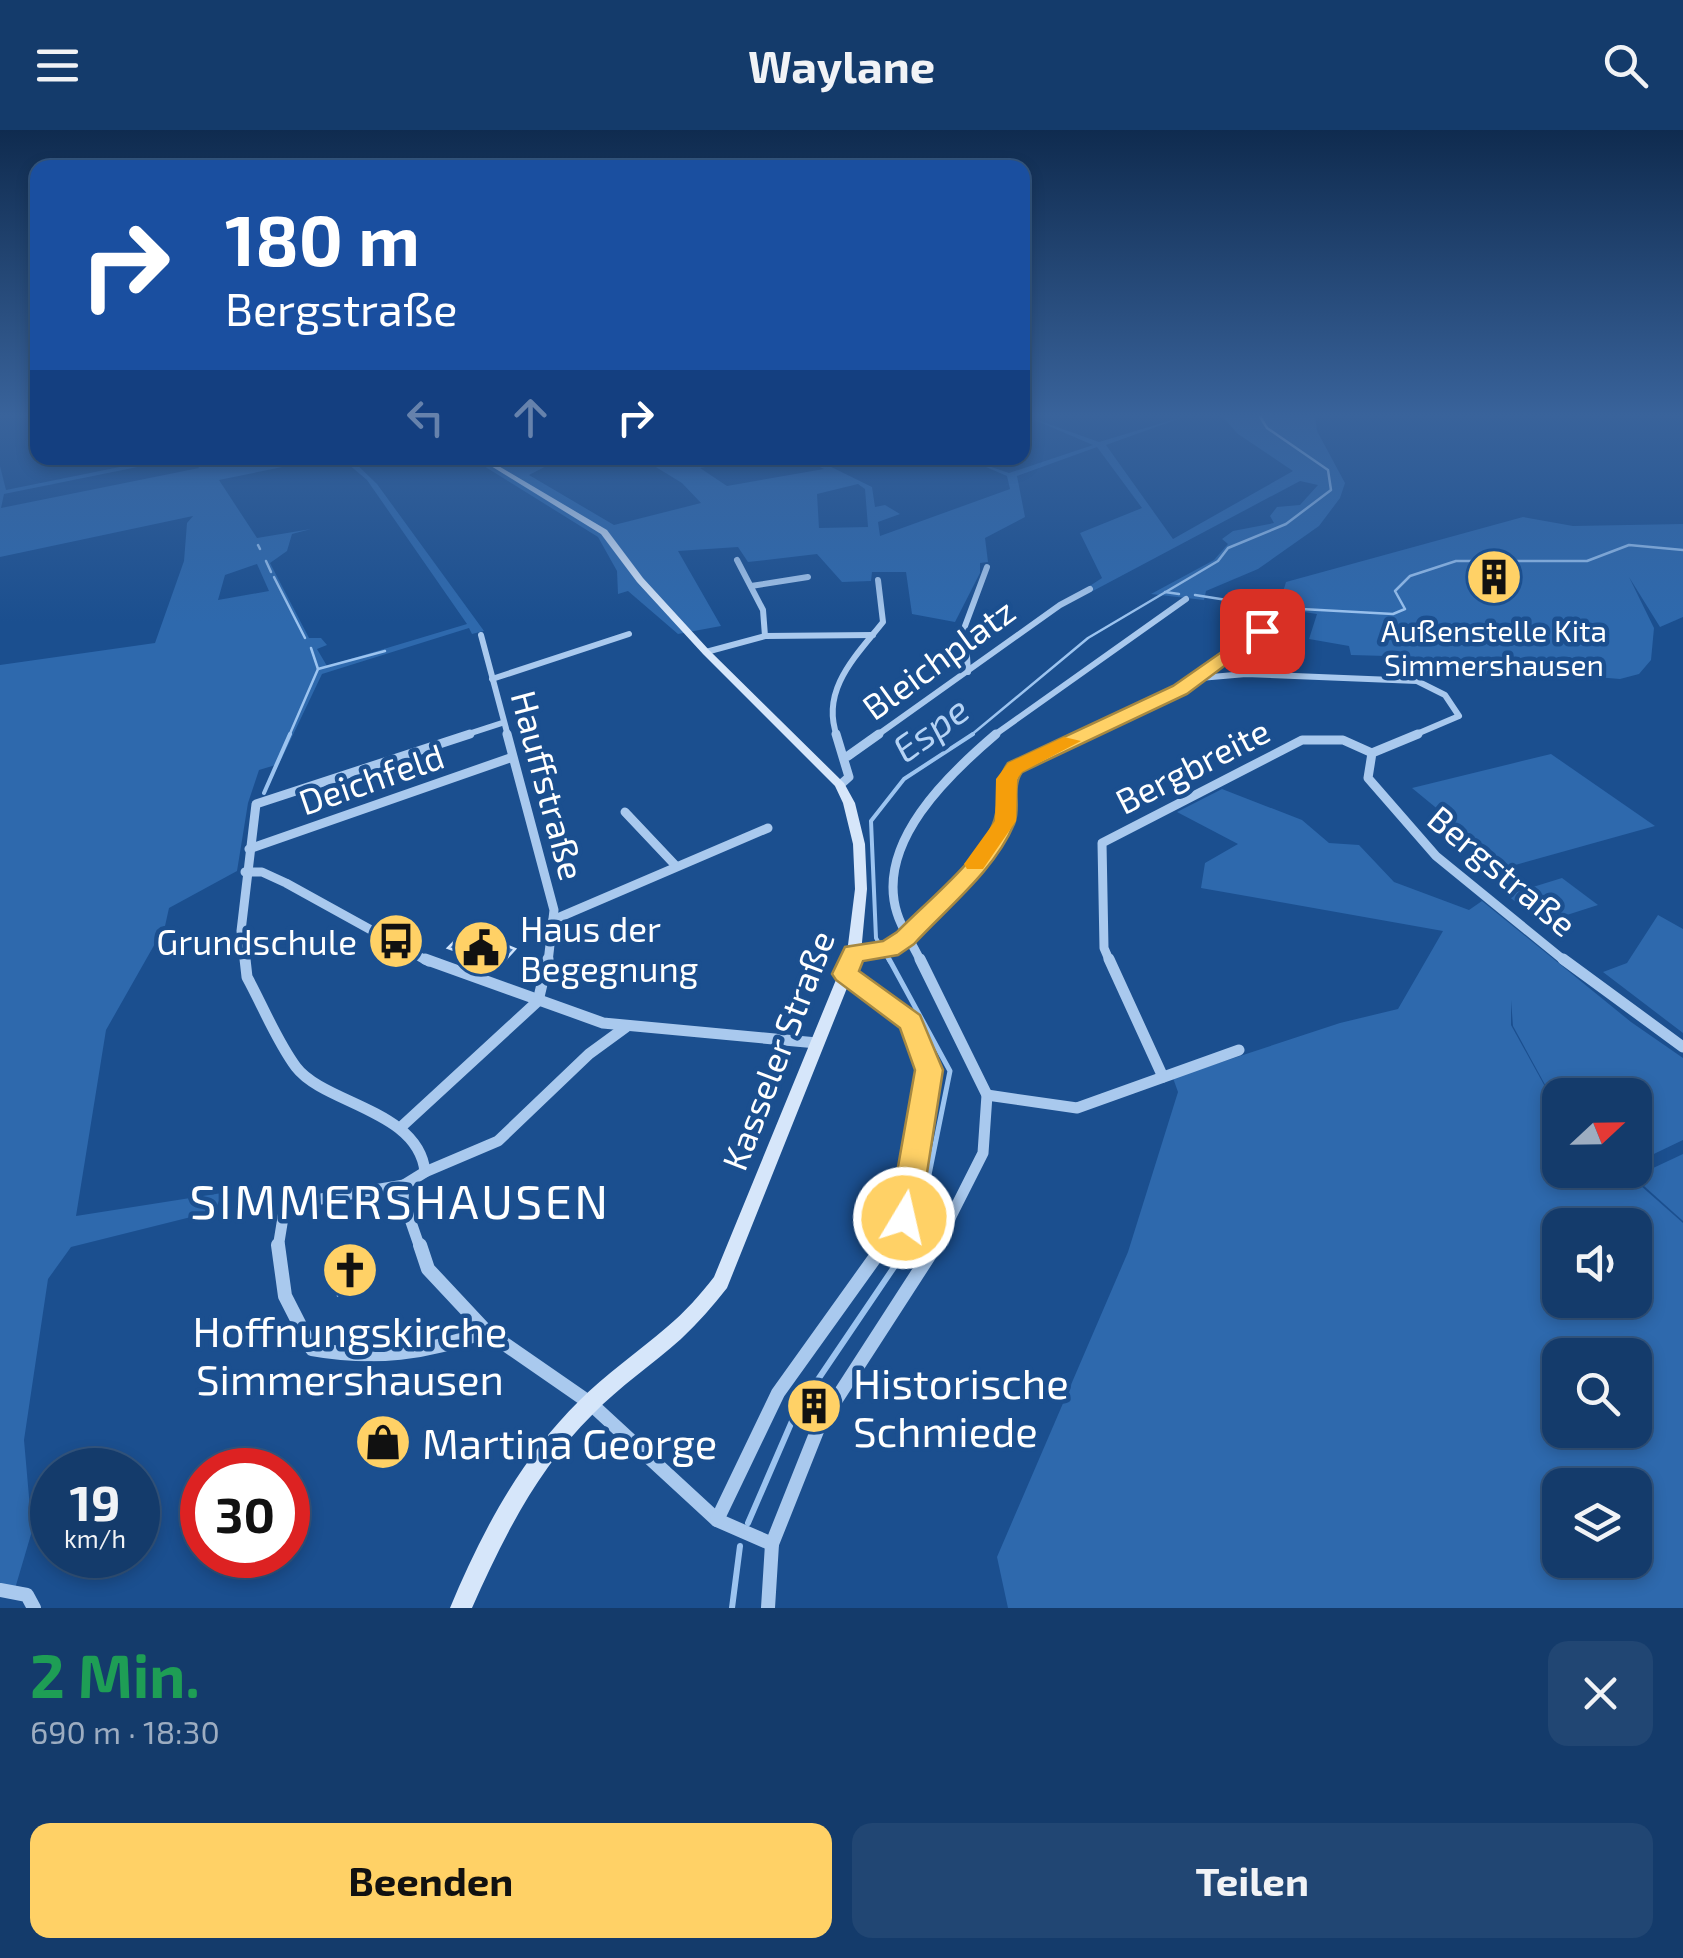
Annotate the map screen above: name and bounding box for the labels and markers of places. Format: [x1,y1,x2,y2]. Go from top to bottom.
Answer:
building icon: Außenstelle Kita Simmershausen [1464,547,1524,607]
pin [1220,589,1305,674]
place label: Außenstelle Kita Simmershausen [1381,612,1607,682]
place label: Haus der Begegnung [520,907,698,989]
bus stop icon: Grundschule [366,911,426,971]
public building icon: Haus der Begegnung [451,918,511,978]
place label: Grundschule [156,920,357,962]
church icon: Hoffnungskirche Simmershausen [320,1240,380,1300]
place label: Hoffnungskirche Simmershausen [193,1305,507,1403]
place label: Historische Schmiede [853,1357,1069,1455]
building icon: Historische Schmiede [784,1376,844,1436]
shop icon: Martina George [353,1412,413,1472]
place label: Martina George [422,1417,717,1467]

